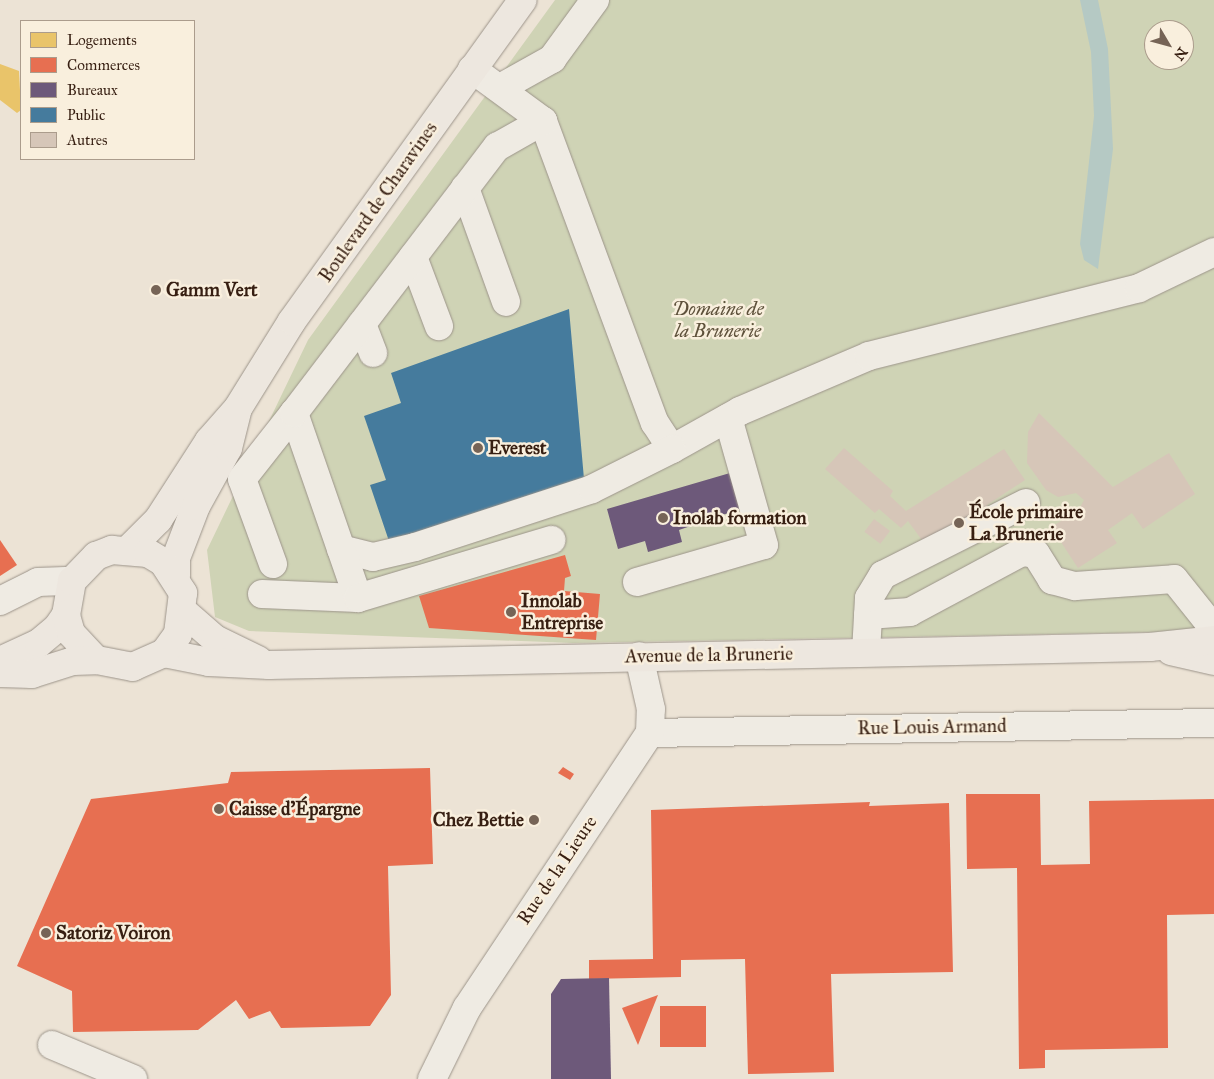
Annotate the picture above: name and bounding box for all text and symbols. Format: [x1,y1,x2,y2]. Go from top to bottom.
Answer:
legend [20,20,195,160]
north arrow [1144,20,1194,70]
text: Logements [67,31,137,49]
text: N [1170,44,1191,64]
text: Commerces [67,56,140,74]
text: Bureaux [67,81,118,99]
text: Public [67,106,105,124]
street label: Boulevard de Charavines [314,117,442,287]
text: Autres [67,131,107,149]
place label: Gamm Vert [166,279,258,301]
marker: Gamm Vert [150,284,162,296]
park label: Domaine de la Brunerie [672,298,764,342]
place label: Everest [488,437,547,459]
marker: Everest [472,442,484,454]
place label: École primaire La Brunerie [969,501,1083,545]
place label: Inolab formation [673,507,806,529]
marker: Inolab formation [657,512,669,524]
marker: École primaire La Brunerie [953,517,965,529]
place label: Innolab Entreprise [521,590,603,634]
marker: Innolab Entreprise [505,606,517,618]
street label: Avenue de la Brunerie [625,642,793,668]
street label: Rue Louis Armand [857,714,1007,740]
place label: Caisse d'Épargne [229,798,361,820]
marker: Caisse d'Épargne [213,803,225,815]
place label: Chez Bettie [433,809,524,831]
street label: Rue de la Lieure [512,811,602,929]
marker: Chez Bettie [528,814,540,826]
place label: Satoriz Voiron [56,922,170,944]
marker: Satoriz Voiron [40,927,52,939]

